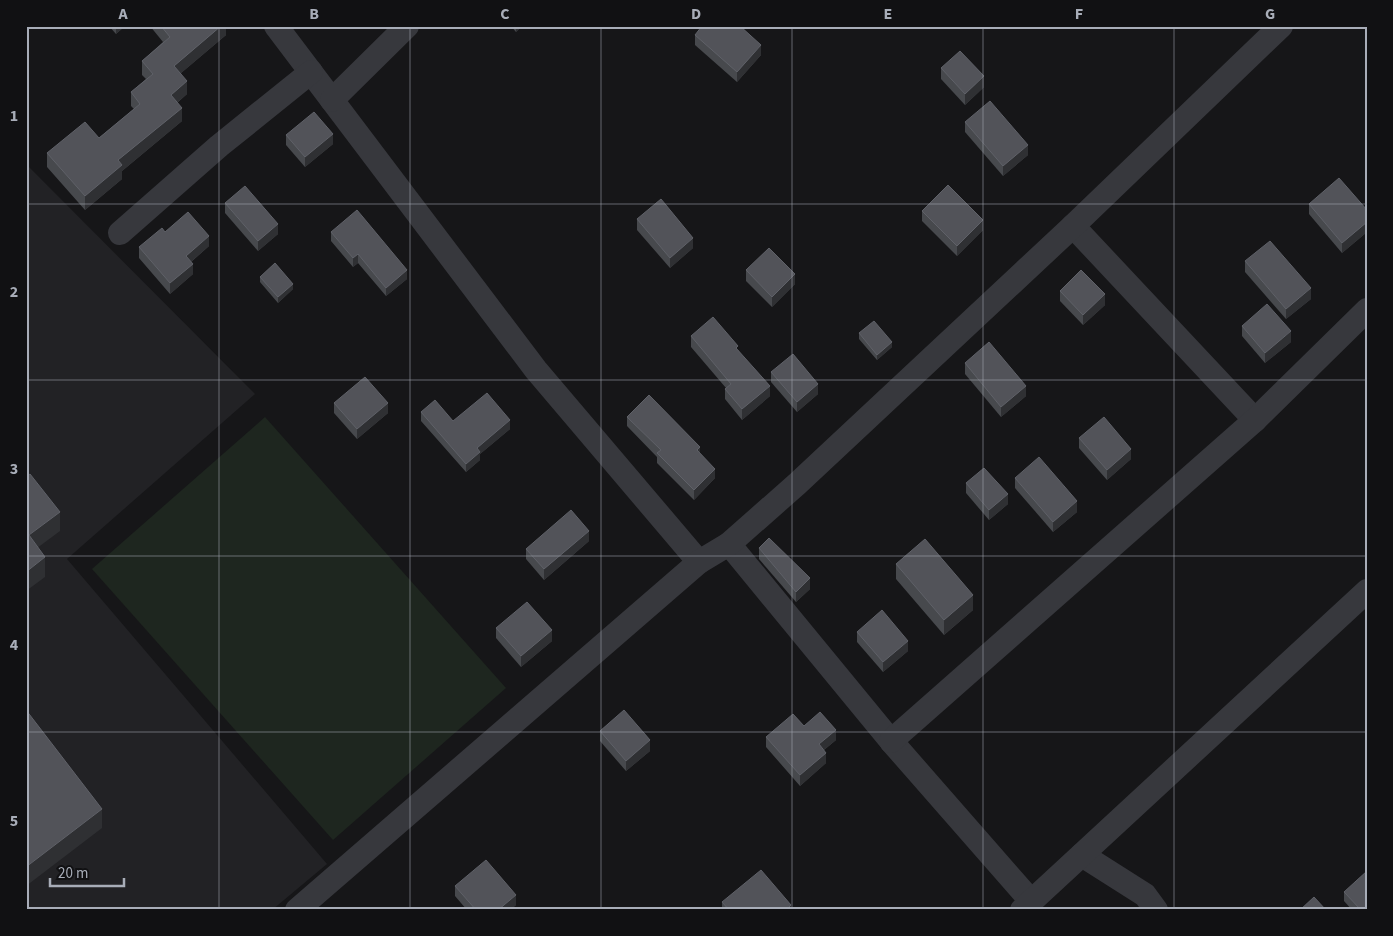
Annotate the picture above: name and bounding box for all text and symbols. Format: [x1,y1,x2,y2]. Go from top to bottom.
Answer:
text: A [117,3,128,25]
text: B [309,3,319,25]
text: C [500,3,510,25]
text: D [691,3,701,25]
text: E [884,3,892,25]
text: F [1075,3,1083,25]
text: G [1265,3,1275,25]
text: 1 [10,105,18,127]
text: 2 [10,281,18,303]
text: 3 [10,458,18,480]
text: 4 [10,634,19,656]
text: 5 [10,810,18,832]
scale bar [50,856,124,888]
text: 20 m [58,863,88,884]

